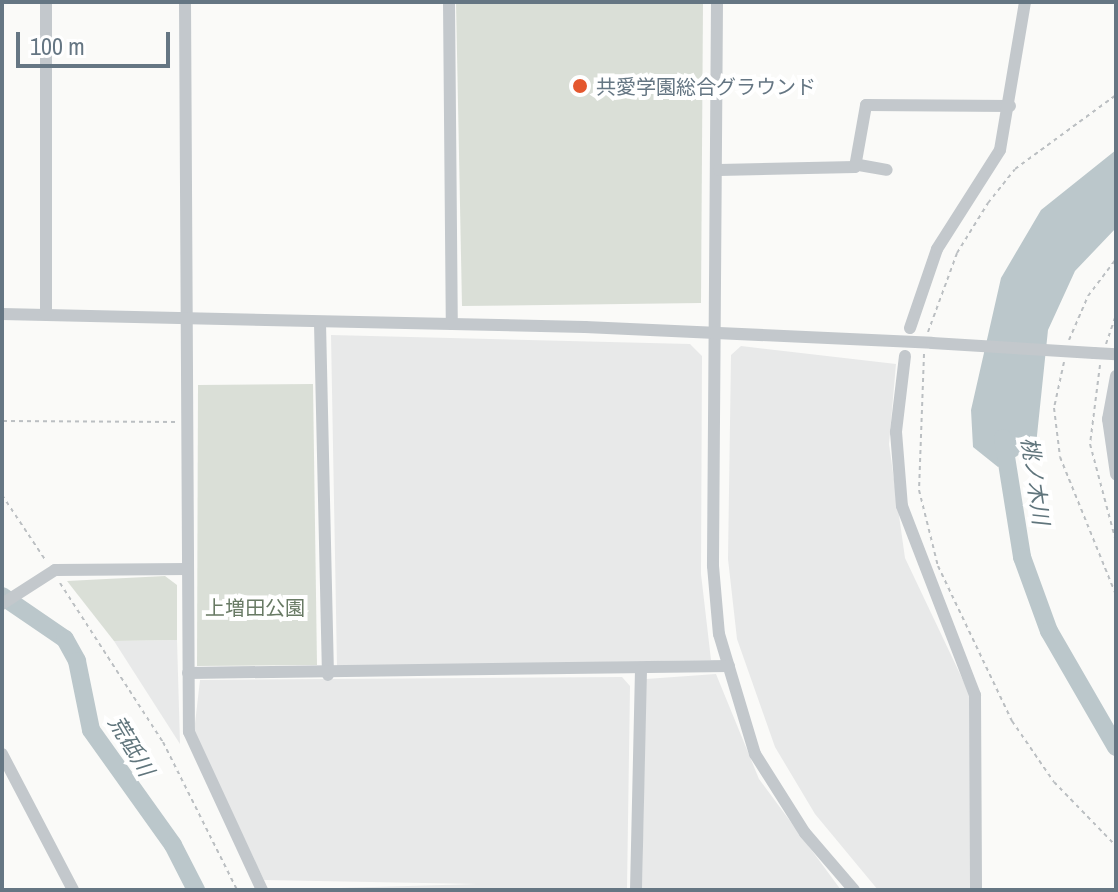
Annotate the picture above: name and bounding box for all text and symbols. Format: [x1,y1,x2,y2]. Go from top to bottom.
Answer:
scale bar [20,16,174,66]
text: 100 m [30,30,85,62]
place label: 共愛学園総合グラウンド [596,74,816,98]
marker: 共愛学園総合グラウンド [571,77,589,95]
water label: 桃ノ木川 [1016,436,1054,526]
park label: 上増田公園 [205,595,305,619]
water label: 荒砥川 [103,711,159,781]

